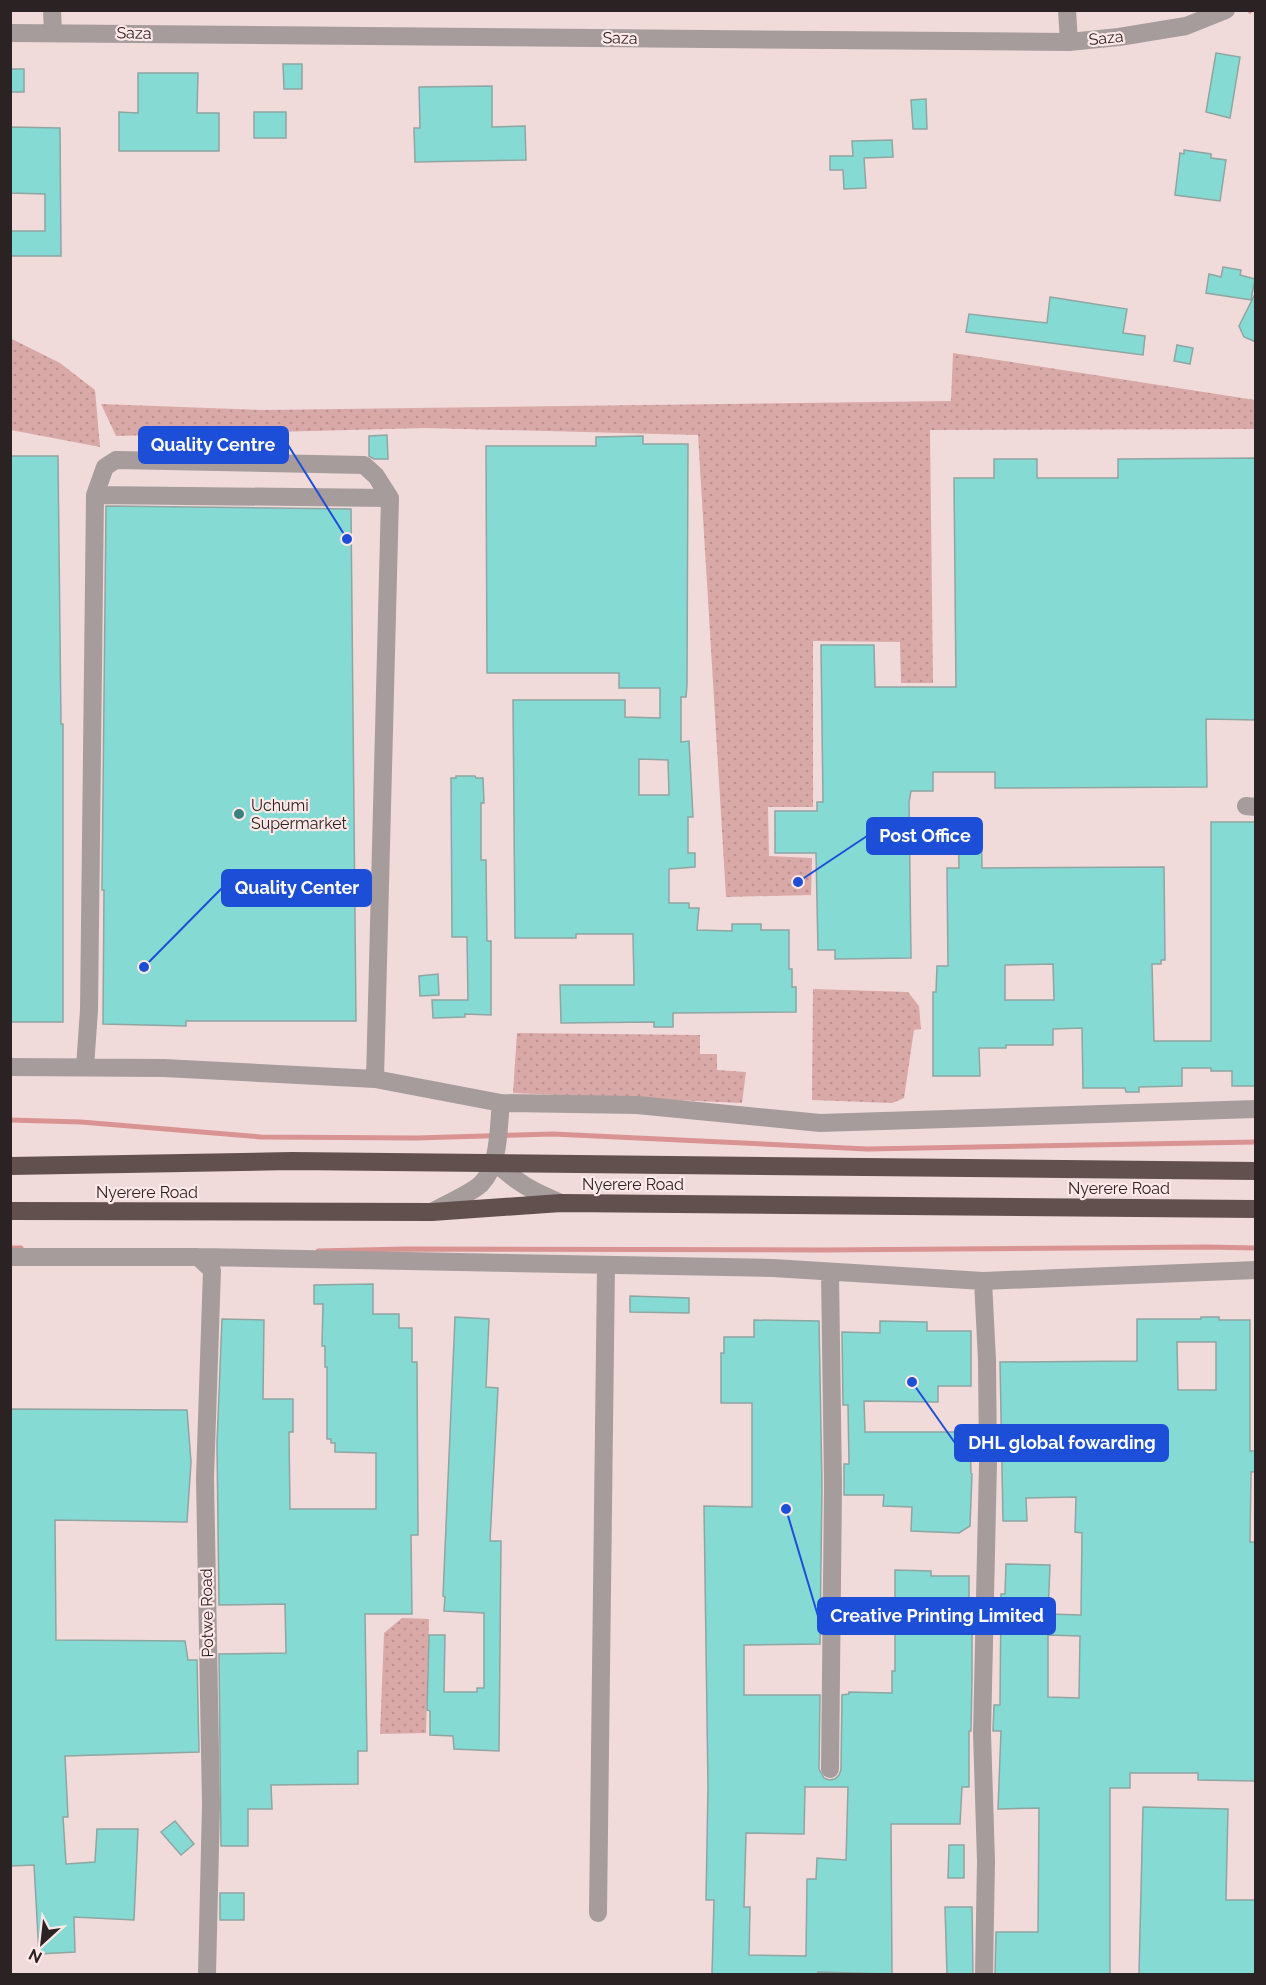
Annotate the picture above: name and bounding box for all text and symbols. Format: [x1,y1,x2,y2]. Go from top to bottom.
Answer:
street label: Saza [116,23,152,43]
street label: Saza [1088,27,1124,49]
street label: Saza [602,28,638,48]
callout: Quality Centre [139,427,288,463]
text: Quality Centre [151,434,275,455]
place label: Uchumi Supermarket [251,796,348,833]
marker: Uchumi Supermarket [232,807,246,821]
callout: Post Office [867,818,982,854]
text: Post Office [879,825,971,846]
callout: Quality Center [222,870,371,906]
text: Quality Center [235,877,359,898]
street label: Nyerere Road [582,1175,684,1194]
street label: Nyerere Road [1068,1179,1170,1198]
street label: Nyerere Road [96,1183,198,1202]
callout: DHL global fowarding [955,1425,1168,1461]
text: DHL global fowarding [968,1432,1156,1453]
street label: Potwe Road [197,1568,217,1658]
callout: Creative Printing Limited [818,1598,1055,1634]
text: Creative Printing Limited [830,1605,1044,1626]
north arrow [12,1913,72,1973]
text: N [26,1945,45,1967]

